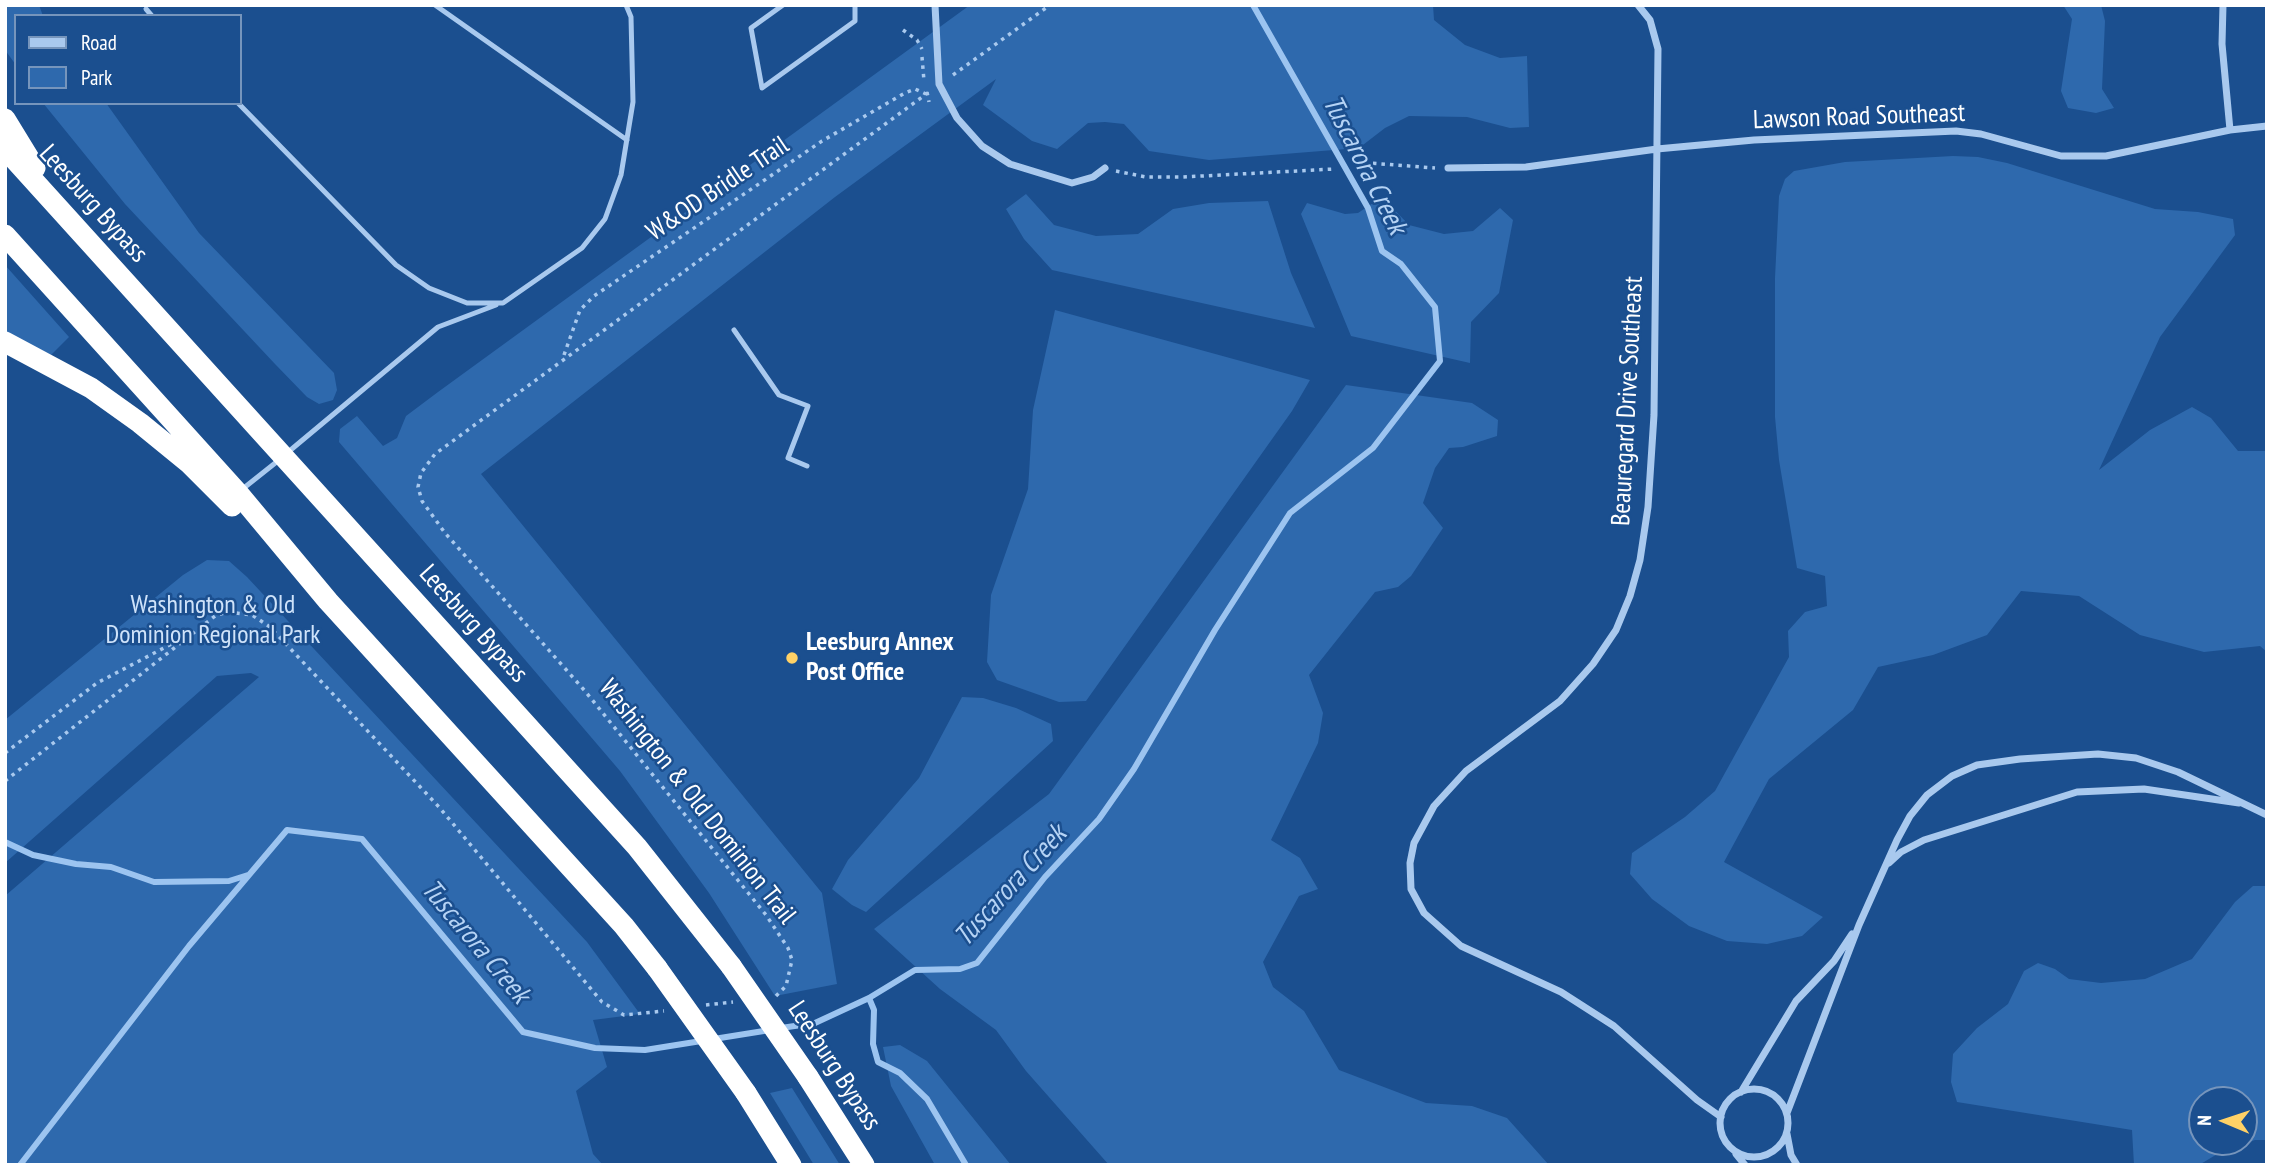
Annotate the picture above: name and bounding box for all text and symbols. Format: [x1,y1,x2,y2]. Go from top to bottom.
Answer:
legend [14,14,242,105]
text: Road [81,29,117,56]
text: Park [81,64,112,91]
water label: Tuscarora Creek [1315,90,1413,240]
street label: Lawson Road Southeast [1752,98,1966,136]
street label: W&OD Bridle Trail [641,130,795,248]
street label: Leesburg Bypass [32,139,154,269]
street label: Beauregard Drive Southeast [1606,275,1650,527]
street label: Leesburg Bypass [412,559,534,689]
park label: Washington & Old Dominion Regional Park [106,590,320,652]
place label: Leesburg Annex Post Office [806,627,954,688]
marker: Leesburg Annex Post Office [784,650,800,666]
street label: Washington & Old Dominion Trail [592,674,802,930]
water label: Tuscarora Creek [948,819,1074,953]
water label: Tuscarora Creek [413,873,537,1011]
street label: Leesburg Bypass [781,996,887,1136]
north arrow [2188,1086,2258,1156]
text: N [2192,1115,2216,1126]

